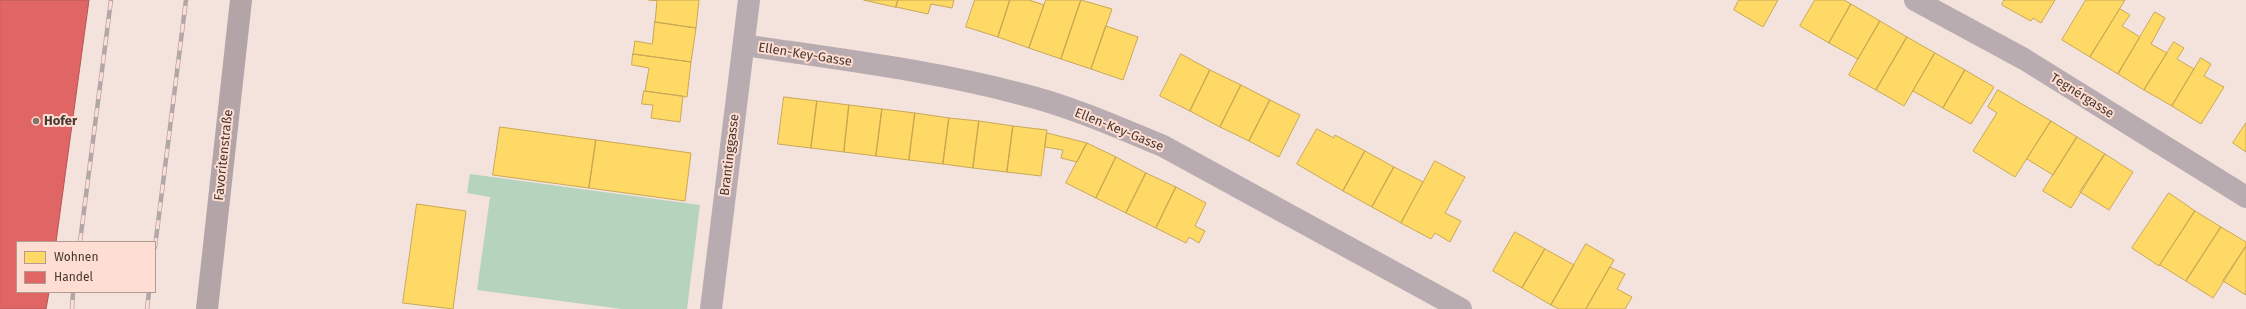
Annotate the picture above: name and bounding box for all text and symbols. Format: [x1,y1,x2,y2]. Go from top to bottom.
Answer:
street label: Ellen-Key-Gasse [757,40,853,70]
street label: Tegnérgasse [2047,70,2117,122]
street label: Ellen-Key-Gasse [1072,105,1166,155]
street label: Favoritenstraße [211,109,237,201]
place label: Hofer [44,113,77,129]
street label: Brantinggasse [717,113,743,197]
marker: Hofer [31,116,41,126]
legend [16,241,156,293]
text: Wohnen [54,250,98,264]
text: Handel [54,270,93,284]

